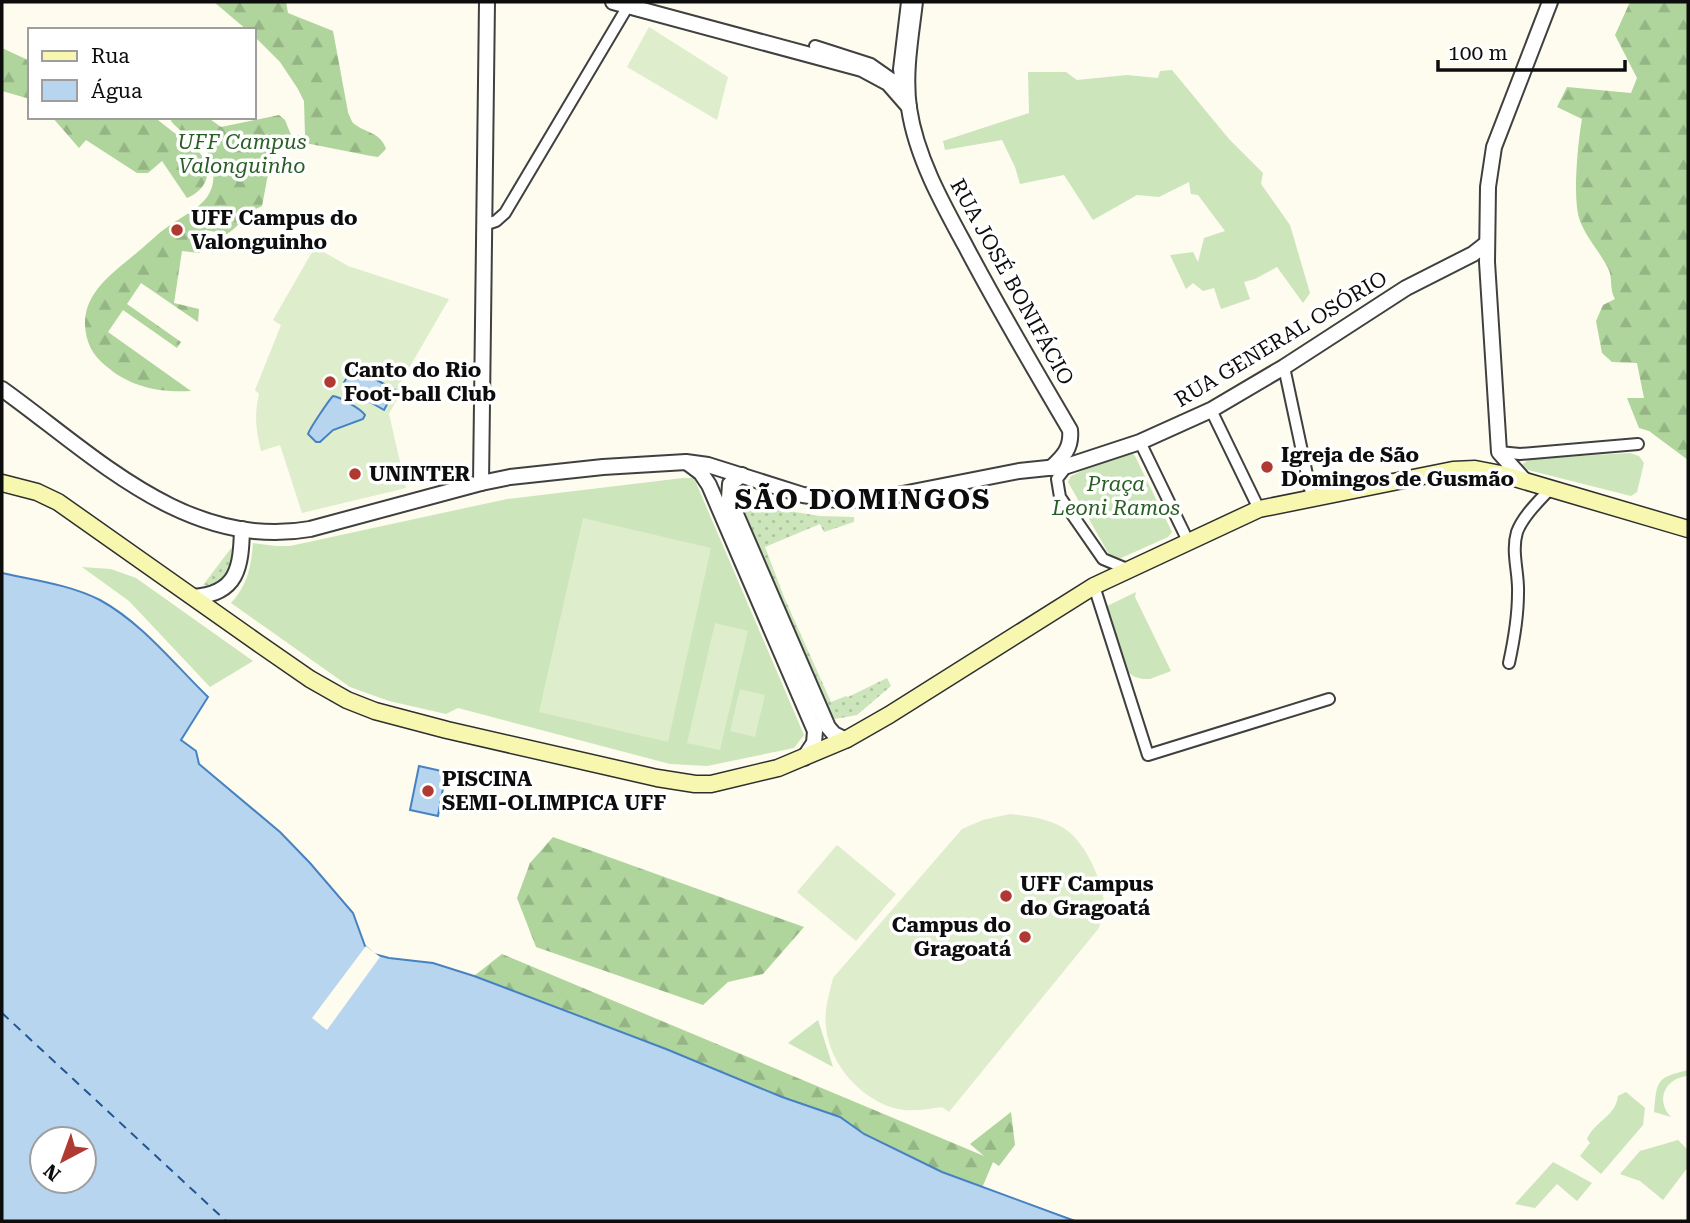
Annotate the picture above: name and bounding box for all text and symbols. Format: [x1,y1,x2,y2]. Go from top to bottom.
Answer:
legend [28,28,256,119]
scale bar [1438,28,1625,72]
text: 100 m [1448,41,1508,65]
text: Rua [91,44,130,68]
text: Água [91,78,143,103]
park label: UFF Campus Valonguinho [177,130,307,178]
street label: RUA JOSÉ BONIFÁCIO [945,174,1080,389]
place label: UFF Campus do Valonguinho [191,206,358,254]
marker: UFF Campus do Valonguinho [169,222,185,238]
street label: RUA GENERAL OSÓRIO [1170,265,1391,412]
place label: Canto do Rio Foot-ball Club [344,358,496,406]
marker: Canto do Rio Foot-ball Club [322,374,338,390]
place label: Igreja de São Domingos de Gusmão [1281,443,1514,491]
marker: Igreja de São Domingos de Gusmão [1259,459,1275,475]
place label: UNINTER [369,462,471,486]
marker: UNINTER [347,466,363,482]
park label: Praça Leoni Ramos [1051,472,1180,520]
district label: SÃO DOMINGOS [735,482,991,516]
place label: PISCINA SEMI-OLIMPICA UFF [442,767,666,815]
marker: PISCINA SEMI-OLIMPICA UFF [420,783,436,799]
place label: UFF Campus do Gragoatá [1020,872,1154,920]
marker: UFF Campus do Gragoatá [998,888,1014,904]
place label: Campus do Gragoatá [892,913,1012,961]
marker: Campus do Gragoatá [1017,929,1033,945]
north arrow [28,1125,98,1195]
text: N [39,1159,65,1186]

